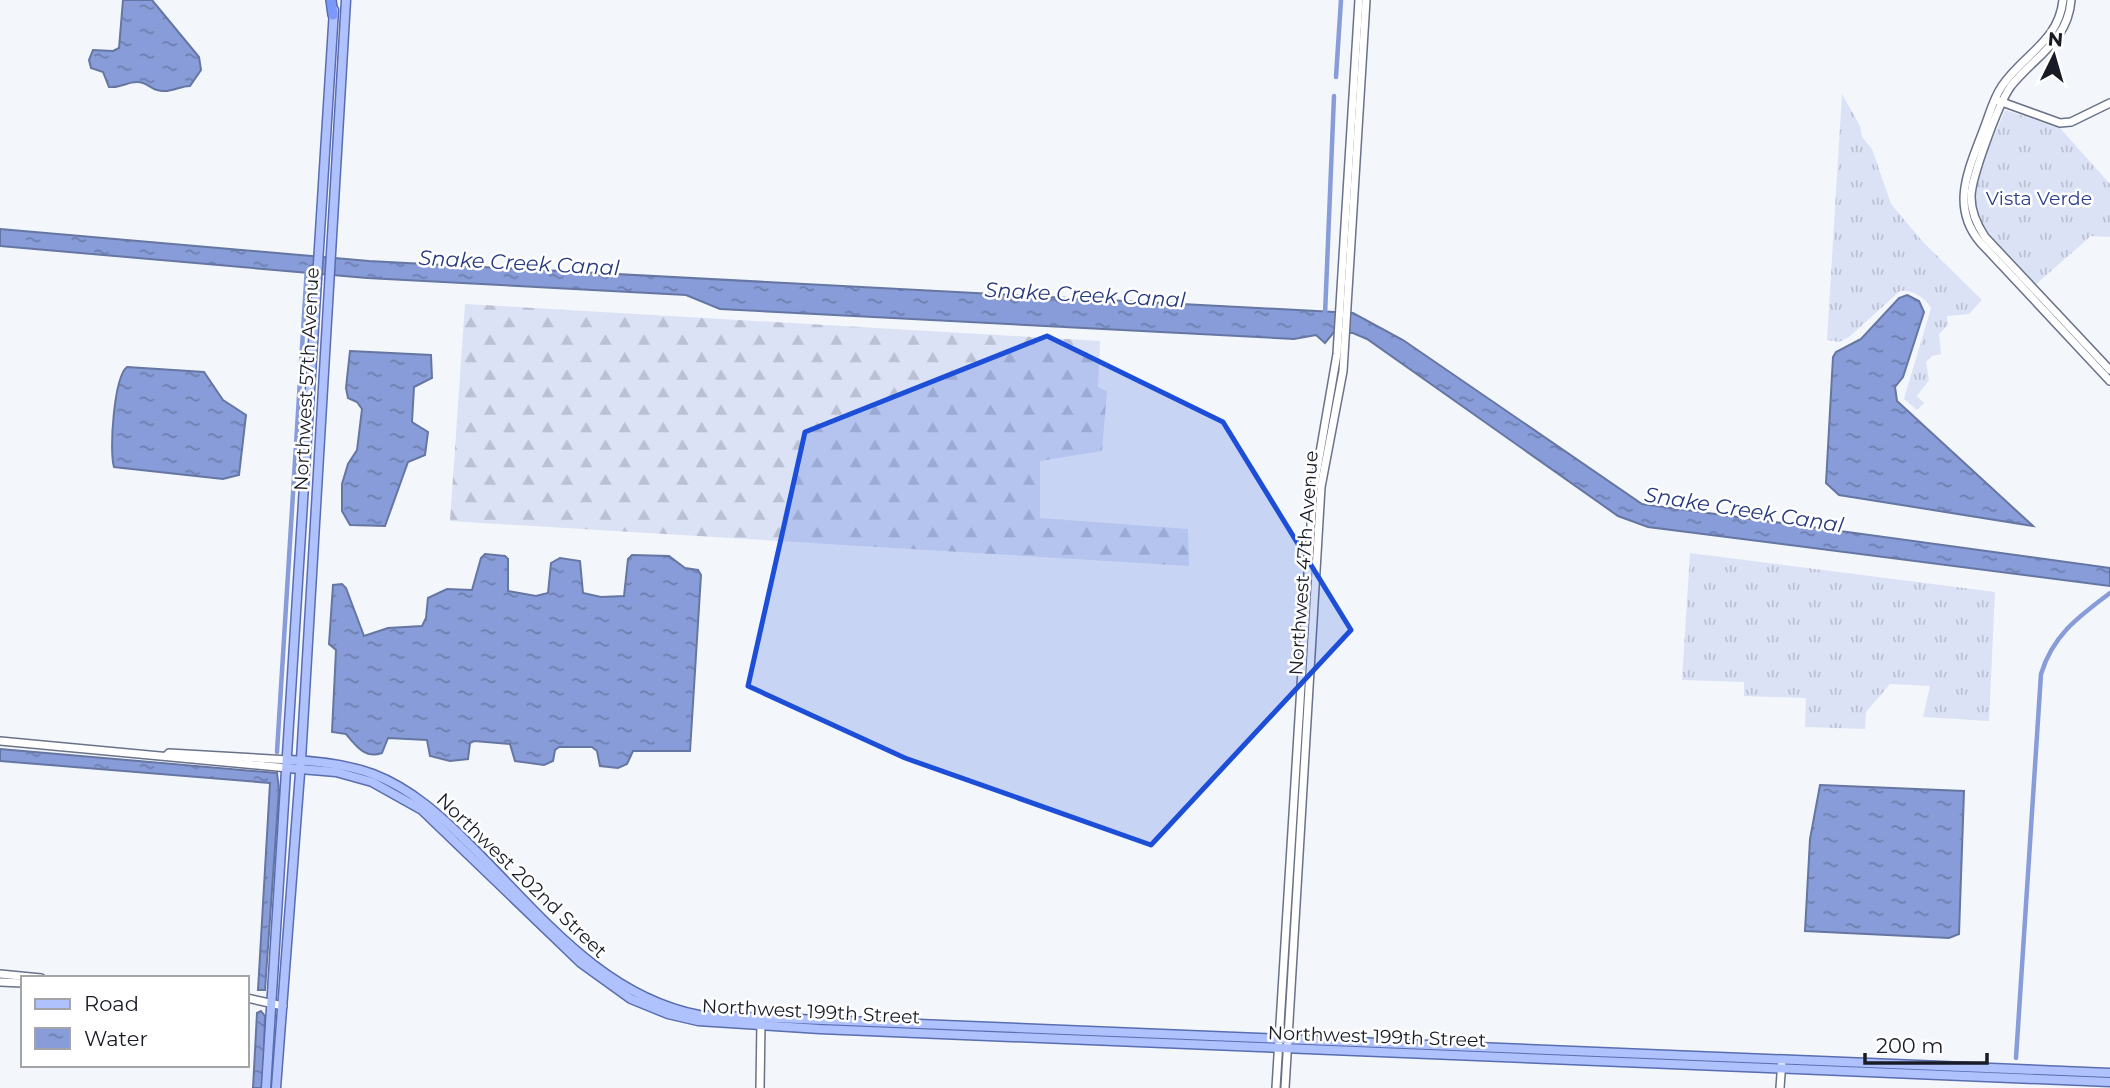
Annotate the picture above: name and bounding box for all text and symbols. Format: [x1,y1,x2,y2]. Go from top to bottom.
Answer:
north arrow [2019,21,2089,91]
text: N [2047,27,2064,52]
park label: Vista Verde [1986,187,2092,210]
water label: Snake Creek Canal [418,245,620,280]
street label: Northwest 57th Avenue [289,267,324,492]
water label: Snake Creek Canal [984,277,1186,312]
street label: Northwest 47th Avenue [1284,450,1323,676]
water label: Snake Creek Canal [1643,481,1846,538]
street label: Northwest 202nd Street [432,788,612,963]
legend [21,976,248,1067]
text: Road [84,991,139,1016]
street label: Northwest 199th Street [701,994,921,1029]
street label: Northwest 199th Street [1267,1021,1487,1052]
scale bar [1865,1021,1988,1066]
text: Water [84,1026,148,1051]
text: 200 m [1876,1033,1943,1058]

